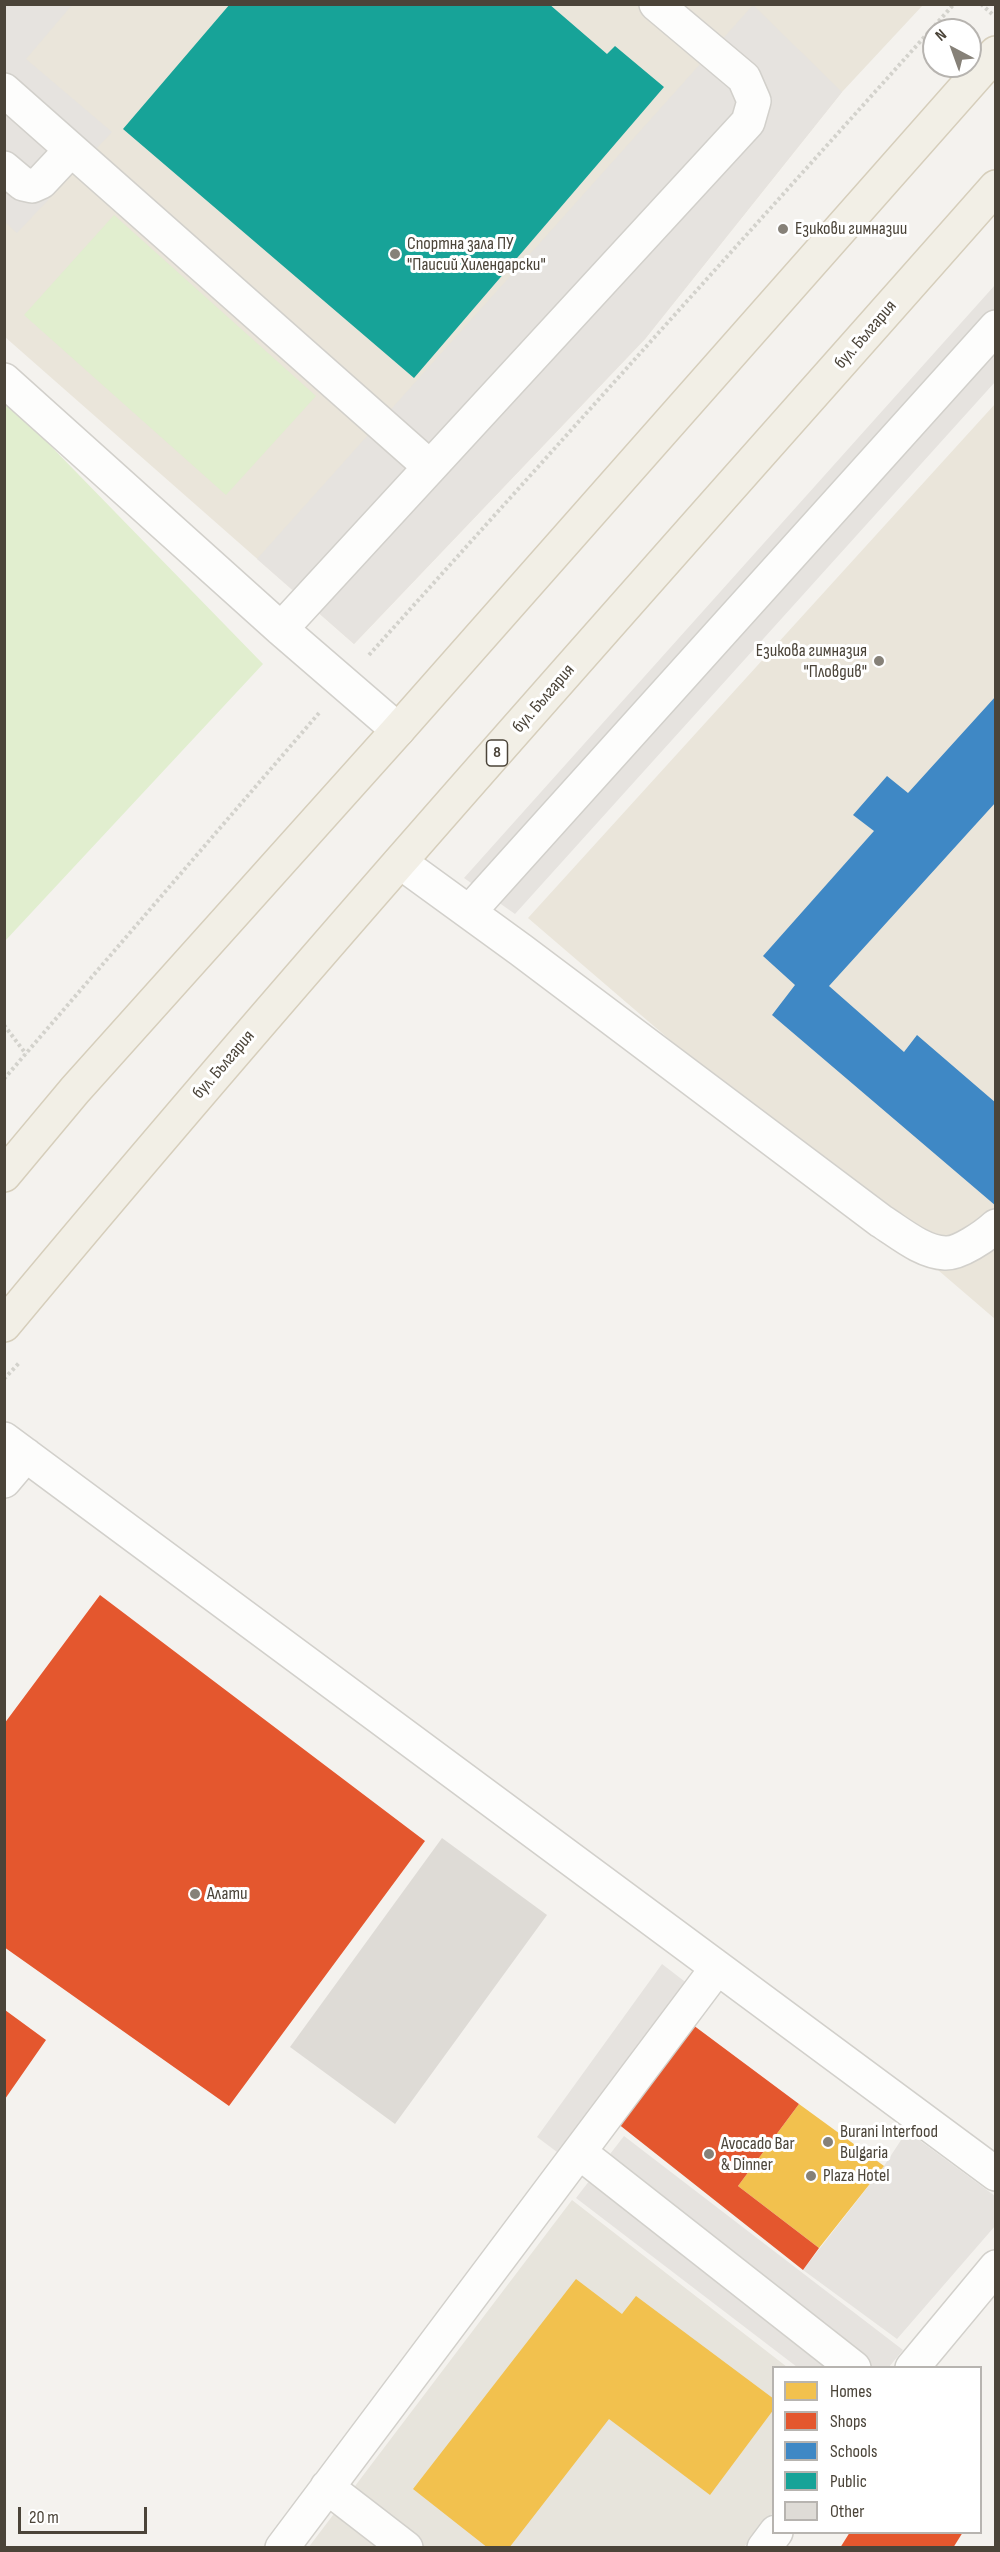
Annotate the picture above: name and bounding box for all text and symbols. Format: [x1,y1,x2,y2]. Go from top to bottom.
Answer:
north arrow [922,18,982,78]
text: N [932,26,951,46]
place label: Езикови гимназии [795,218,907,240]
marker: Езикови гимназии [776,222,790,236]
place label: Спортна зала ПУ "Паисий Хилендарски" [407,233,546,276]
marker: Спортна зала ПУ "Паисий Хилендарски" [388,247,402,261]
street label: бул. България [830,296,902,374]
place label: Езикова гимназия "Пловдив" [756,640,867,682]
marker: Езикова гимназия "Пловдив" [872,654,886,668]
street label: бул. България [508,660,580,738]
road number: 8 [486,740,508,766]
street label: бул. България [188,1026,260,1104]
place label: Алати [207,1883,247,1905]
marker: Алати [188,1887,202,1901]
place label: Burani Interfood Bulgaria [840,2121,938,2164]
place label: Avocado Bar & Dinner [721,2133,795,2176]
marker: Burani Interfood Bulgaria [821,2135,835,2149]
marker: Avocado Bar & Dinner [702,2147,716,2161]
place label: Plaza Hotel [823,2165,890,2187]
marker: Plaza Hotel [804,2169,818,2183]
legend [772,2366,982,2534]
text: Homes [830,2381,872,2402]
text: Shops [830,2411,867,2432]
text: Schools [830,2441,877,2462]
text: Public [830,2471,867,2492]
scale bar [21,2495,150,2533]
text: Other [830,2501,864,2522]
text: 20 m [29,2507,59,2528]

